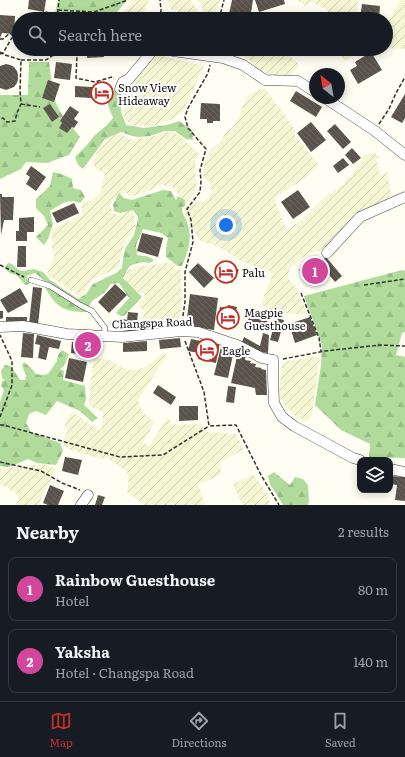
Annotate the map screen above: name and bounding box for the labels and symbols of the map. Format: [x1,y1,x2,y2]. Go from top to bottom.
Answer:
north arrow [309,68,345,104]
place label: Snow View Hideaway [118,79,177,108]
hotel icon: Snow View Hideaway [89,80,115,106]
your location [216,215,236,235]
pin: 1 [302,256,328,286]
hotel icon: Palu [213,259,239,285]
place label: Palu [242,264,265,280]
place label: Magpie Guesthouse [244,304,306,333]
hotel icon: Magpie Guesthouse [215,305,241,331]
street label: Changspa Road [112,313,193,331]
pin: 2 [75,330,101,360]
hotel icon: Eagle [194,337,220,363]
place label: Eagle [222,342,251,358]

